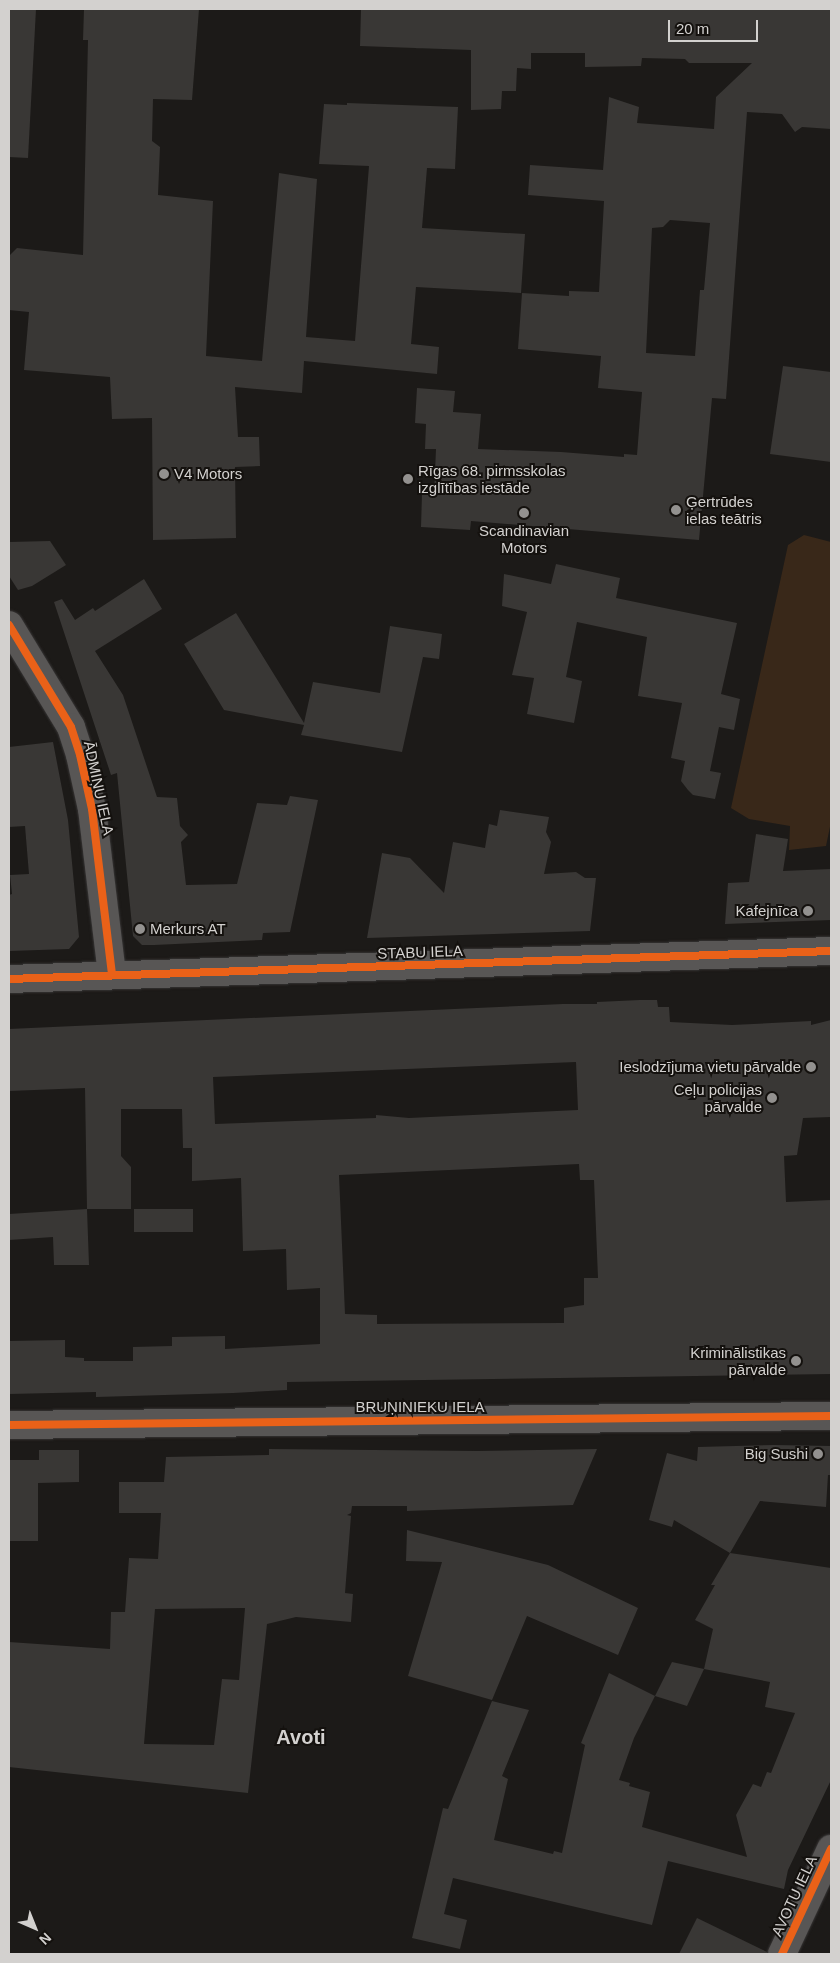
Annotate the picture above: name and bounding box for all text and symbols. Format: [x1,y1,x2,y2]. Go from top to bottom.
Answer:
scale bar [670,10,760,42]
text: 20 m [676,20,709,37]
place label: Rīgas 68. pirmsskolas izglītības iestāde [418,461,566,496]
place label: V4 Motors [174,465,242,483]
marker: V4 Motors [158,468,170,480]
marker: Rīgas 68. pirmsskolas izglītības iestāde [402,473,414,485]
place label: Ģertrūdes ielas teātris [686,492,762,527]
marker: Ģertrūdes ielas teātris [670,504,682,516]
marker: Scandinavian Motors [518,507,530,519]
place label: Scandinavian Motors [479,521,569,556]
street label: ĀDMIŅU IELA [80,739,118,837]
place label: Kafejnīca [735,902,798,920]
marker: Kafejnīca [802,905,814,917]
place label: Merkurs AT [150,920,226,938]
marker: Merkurs AT [134,923,146,935]
street label: STABU IELA [377,942,463,962]
place label: Ieslodzījuma vietu pārvalde [619,1058,801,1076]
marker: Ieslodzījuma vietu pārvalde [805,1061,817,1073]
place label: Ceļu policijas pārvalde [674,1080,762,1115]
marker: Ceļu policijas pārvalde [766,1092,778,1104]
place label: Kriminālistikas pārvalde [690,1343,786,1378]
marker: Kriminālistikas pārvalde [790,1355,802,1367]
street label: BRUŅINIEKU IELA [355,1398,485,1416]
place label: Big Sushi [745,1445,808,1463]
marker: Big Sushi [812,1448,824,1460]
district label: Avoti [276,1725,326,1749]
street label: AVOTU IELA [767,1853,821,1939]
north arrow [10,1903,60,1953]
text: N [36,1930,55,1948]

